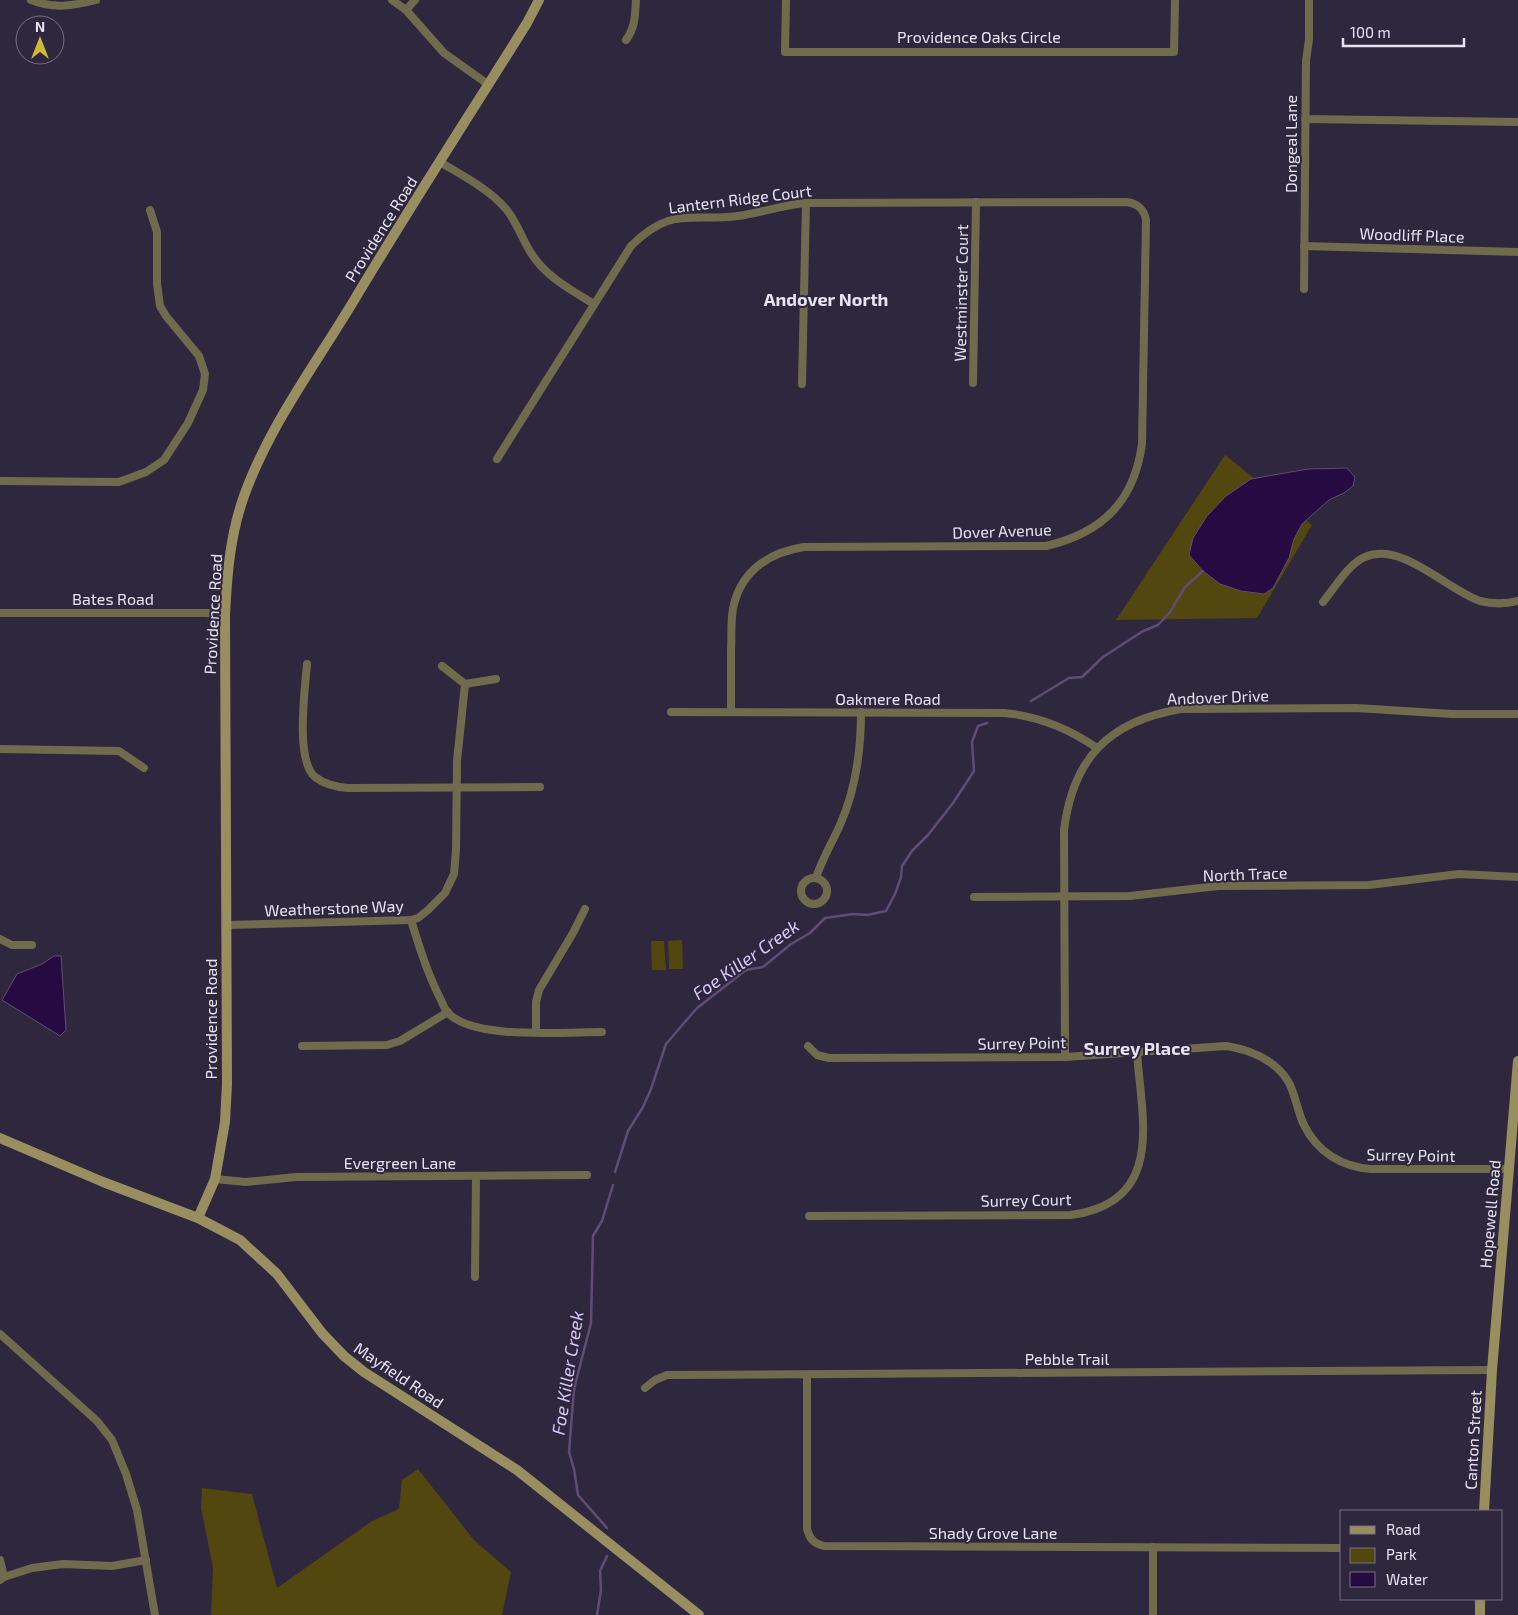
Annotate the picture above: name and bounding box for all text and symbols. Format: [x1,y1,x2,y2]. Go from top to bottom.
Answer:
north arrow [15,15,65,65]
scale bar [1343,15,1464,47]
text: N [35,18,45,35]
text: 100 m [1350,23,1391,41]
street label: Providence Oaks Circle [897,27,1061,46]
street label: Dongeal Lane [1281,95,1300,193]
street label: Providence Road [340,172,421,285]
street label: Lantern Ridge Court [667,180,813,217]
street label: Woodliff Place [1359,223,1465,246]
street label: Westminster Court [950,224,971,362]
district label: Andover North [764,288,888,310]
street label: Dover Avenue [952,519,1052,542]
street label: Providence Road [200,553,225,675]
street label: Bates Road [72,589,154,608]
street label: Andover Drive [1167,685,1269,708]
street label: Oakmere Road [835,689,941,708]
street label: North Trace [1202,863,1288,884]
street label: Weatherstone Way [264,896,405,919]
water label: Foe Killer Creek [688,914,803,1004]
street label: Providence Road [201,959,220,1079]
street label: Surrey Point [977,1032,1067,1053]
district label: Surrey Place [1084,1037,1190,1059]
street label: Surrey Point [1366,1144,1456,1165]
street label: Evergreen Lane [344,1153,456,1172]
street label: Hopewell Road [1475,1159,1504,1269]
street label: Surrey Court [980,1189,1072,1210]
water label: Foe Killer Creek [546,1309,588,1436]
street label: Mayfield Road [351,1338,448,1412]
street label: Pebble Trail [1025,1349,1109,1368]
street label: Canton Street [1460,1390,1485,1490]
legend [1340,1510,1503,1600]
text: Road [1386,1520,1421,1538]
street label: Shady Grove Lane [929,1523,1057,1542]
text: Park [1386,1545,1417,1563]
text: Water [1386,1570,1428,1588]

